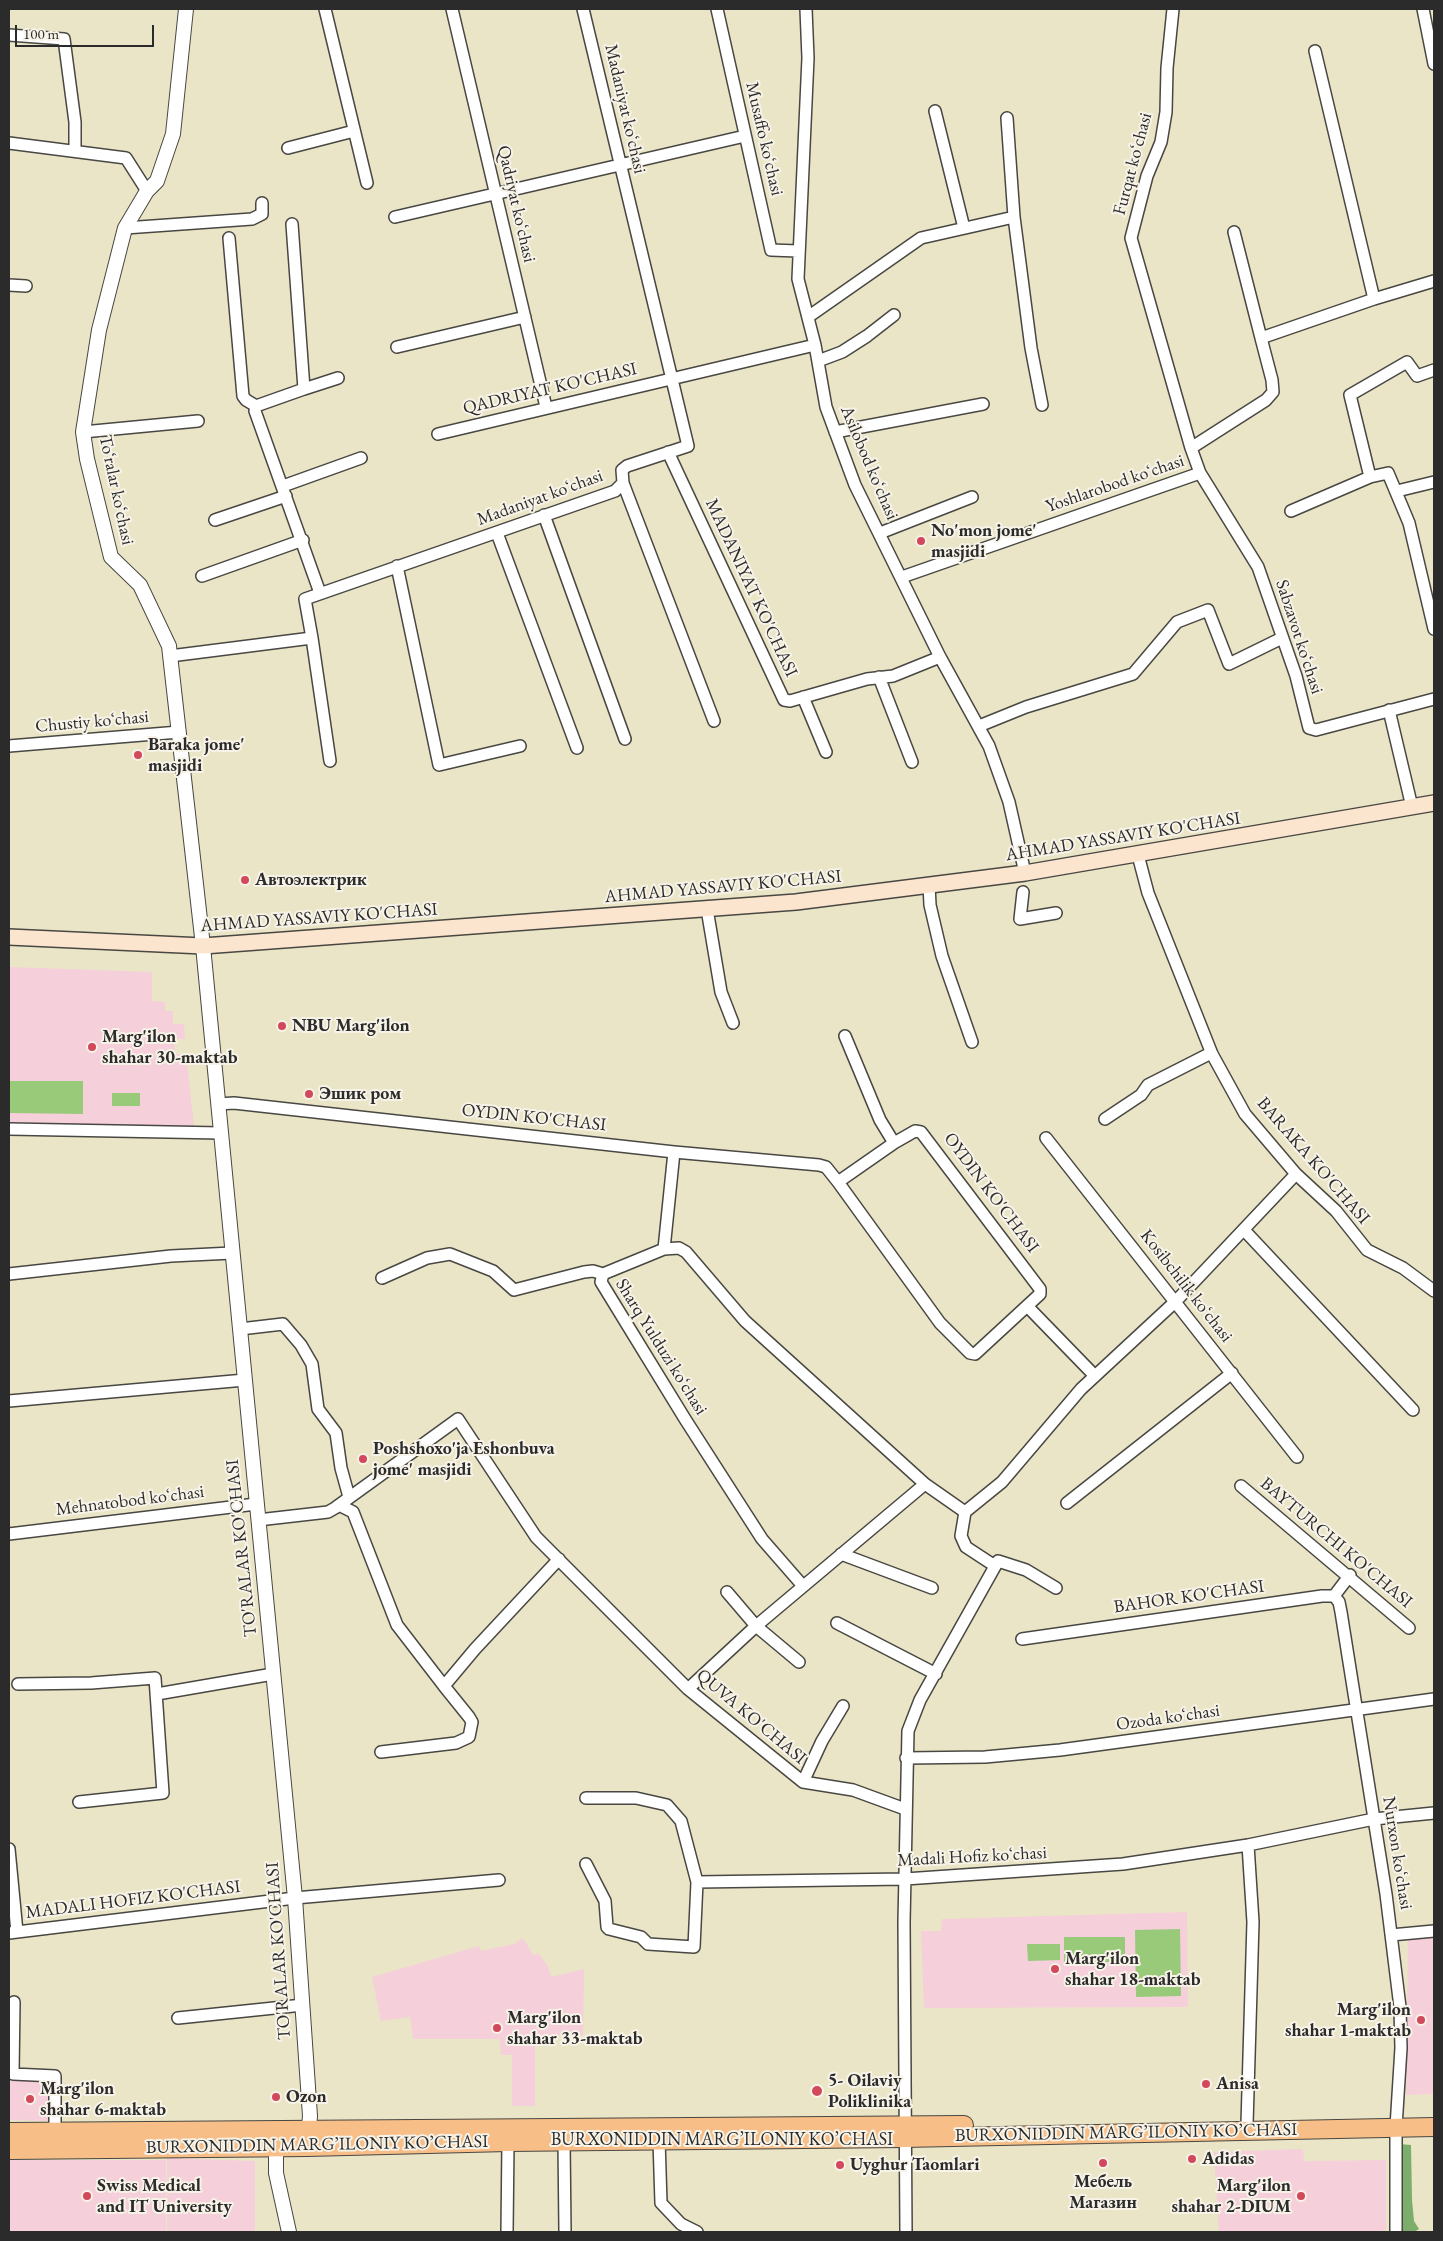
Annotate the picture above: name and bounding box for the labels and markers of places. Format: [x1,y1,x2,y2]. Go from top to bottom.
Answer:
place label: No'mon jome' masjidi [931,520,1037,562]
marker: No'mon jome' masjidi [915,535,927,547]
place label: Baraka jome' masjidi [148,734,245,776]
marker: Baraka jome' masjidi [132,749,144,761]
place label: Автоэлектрик [255,869,367,891]
marker: Автоэлектрик [239,874,251,886]
place label: NBU Marg'ilon [292,1015,410,1037]
marker: NBU Marg'ilon [276,1020,288,1032]
place label: Marg'ilon shahar 30-maktab [102,1026,237,1068]
marker: Marg'ilon shahar 30-maktab [86,1041,98,1053]
place label: Эшик ром [319,1083,401,1105]
marker: Эшик ром [303,1088,315,1100]
place label: Poshshoxo'ja Eshonbuva jome' masjidi [373,1438,555,1480]
marker: Poshshoxo'ja Eshonbuva jome' masjidi [357,1453,369,1465]
place label: Marg'ilon shahar 18-maktab [1065,1948,1200,1990]
marker: Marg'ilon shahar 18-maktab [1049,1963,1061,1975]
place label: Marg'ilon shahar 1-maktab [1285,1999,1411,2042]
place label: Marg'ilon shahar 33-maktab [507,2007,642,2050]
marker: Marg'ilon shahar 1-maktab [1415,2014,1427,2026]
marker: Marg'ilon shahar 33-maktab [491,2022,503,2034]
place label: 5- Oilaviy Poliklinika [828,2070,911,2112]
place label: Anisa [1216,2073,1259,2095]
place label: Marg'ilon shahar 6-maktab [40,2078,166,2120]
marker: Anisa [1200,2078,1212,2090]
marker: 5- Oilaviy Poliklinika [810,2084,824,2098]
place label: Ozon [286,2086,327,2108]
marker: Ozon [270,2091,282,2103]
marker: Marg'ilon shahar 6-maktab [24,2093,36,2105]
place label: Adidas [1202,2148,1254,2170]
marker: Adidas [1186,2153,1198,2165]
place label: Uyghur Taomlari [850,2154,980,2176]
marker: Мебель Магазин [1097,2157,1109,2169]
marker: Uyghur Taomlari [834,2159,846,2171]
place label: Мебель Магазин [1069,2171,1137,2214]
place label: Swiss Medical and IT University [97,2175,232,2218]
place label: Marg'ilon shahar 2-DIUM [1171,2175,1291,2218]
marker: Swiss Medical and IT University [81,2190,93,2202]
marker: Marg'ilon shahar 2-DIUM [1295,2190,1307,2202]

